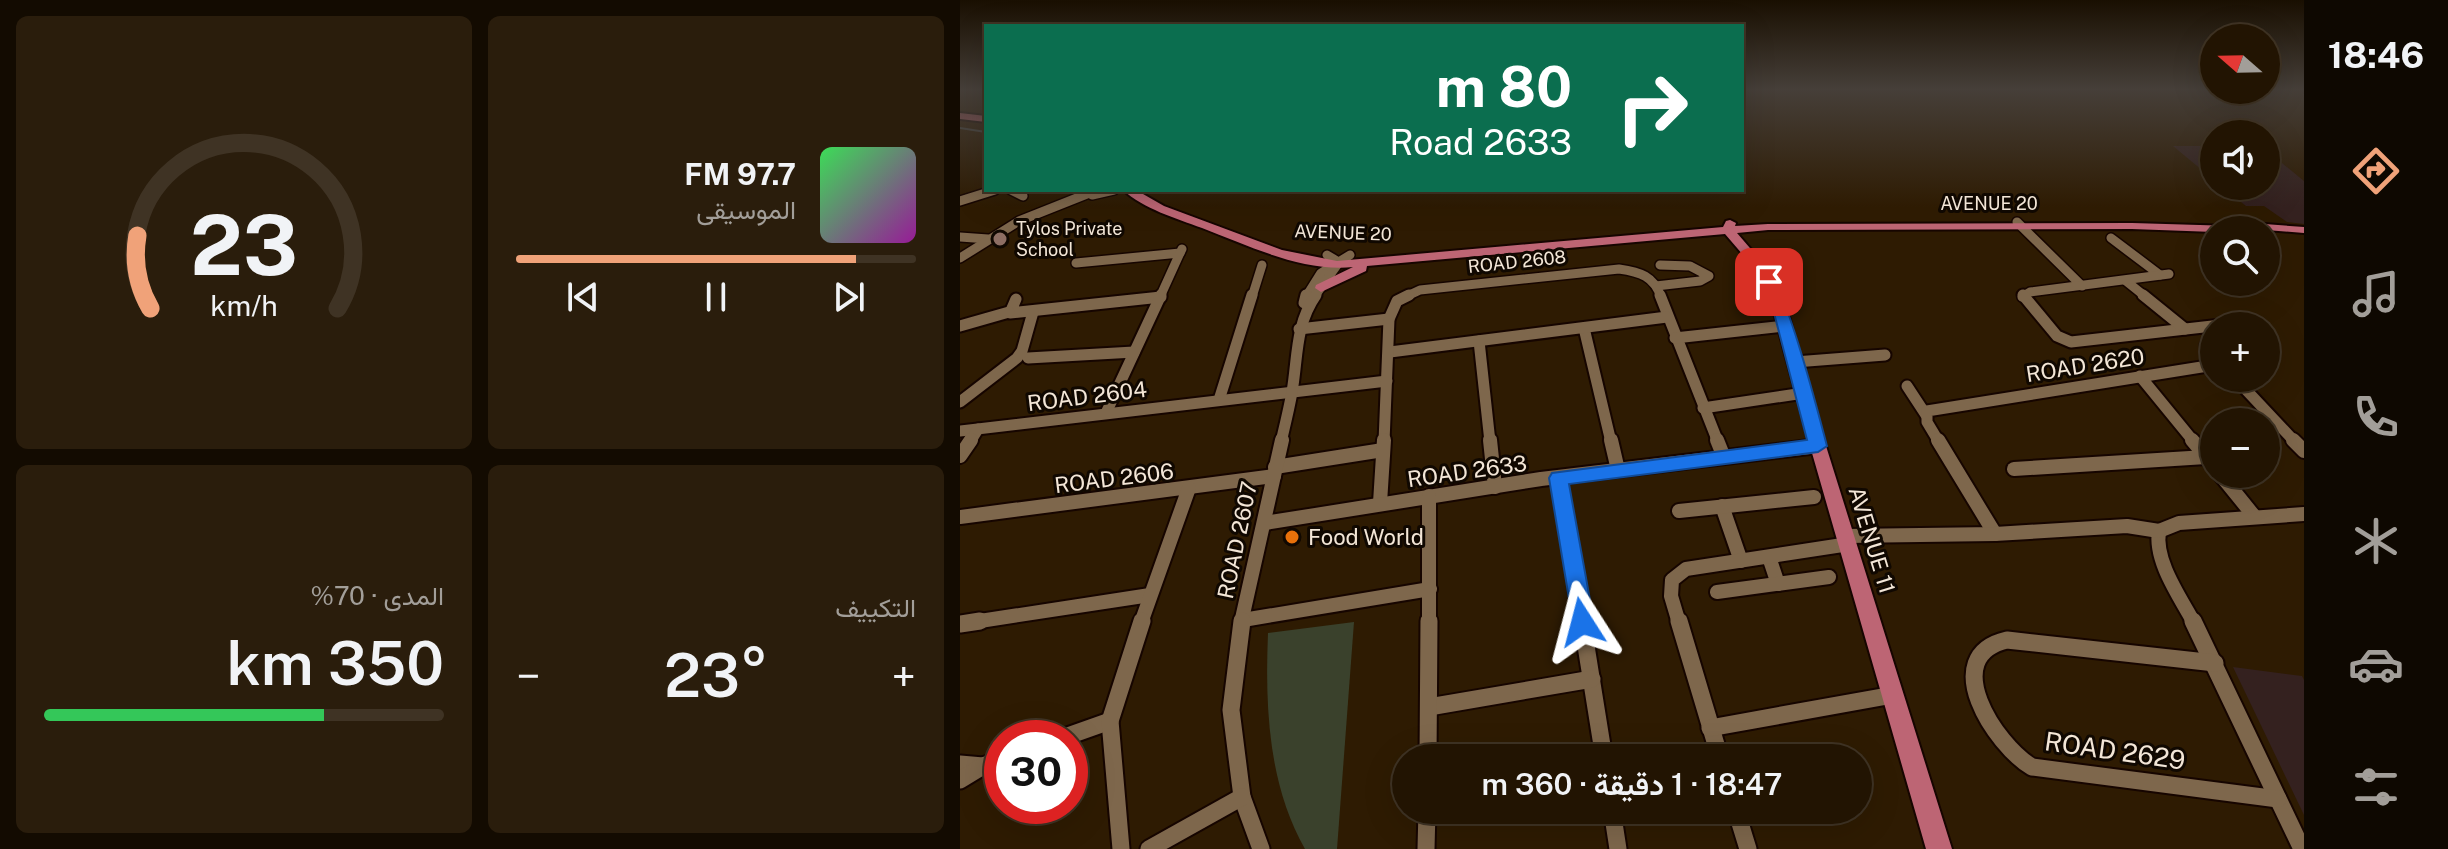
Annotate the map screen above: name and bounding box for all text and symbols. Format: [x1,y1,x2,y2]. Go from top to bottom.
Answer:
north arrow [2200,24,2280,104]
map controls [2200,24,2280,488]
text: 18:46 [2328,34,2424,76]
text: 80 m [1436,54,1572,120]
icon: right [1600,56,1704,160]
button: sound [2200,120,2280,200]
text: Road 2633 [1389,121,1572,163]
icon: directions [2348,143,2404,199]
text: 97.7 FM [684,156,796,192]
street label: AVENUE 20 [1940,193,2038,214]
text: الموسيقى [696,194,796,225]
text: 23 [190,195,298,293]
button: search [2200,216,2280,296]
place label: Tylos Private School [1016,218,1122,260]
street label: AVENUE 20 [1294,220,1392,245]
marker: Tylos Private School [991,230,1009,248]
street label: ROAD 2608 [1467,246,1567,277]
pin [1735,248,1803,316]
icon: arrive [1747,260,1791,304]
icon: music [2348,266,2404,322]
icon: previous [561,275,605,319]
icon: pause [694,275,738,319]
icon: next [827,275,871,319]
text: km/h [210,289,278,322]
button: + [2200,312,2280,392]
street label: ROAD 2620 [2024,343,2146,387]
street label: ROAD 2604 [1026,376,1148,416]
icon: phone [2348,389,2404,445]
button: − [2200,408,2280,488]
street label: ROAD 2633 [1406,450,1528,492]
street label: ROAD 2606 [1053,458,1175,498]
street label: ROAD 2607 [1212,479,1262,601]
street label: AVENUE 11 [1843,483,1901,597]
icon: climate [2348,513,2404,569]
place label: Food World [1308,524,1424,550]
marker: Food World [1283,528,1301,546]
text: المدى · 70% [310,580,444,611]
position arrow [1540,580,1624,664]
text: التكييف [835,592,916,623]
text: 350 km [227,628,444,699]
icon: car [2348,636,2404,692]
text: 23° [664,640,768,711]
text: − [516,650,540,702]
text: + [892,650,916,702]
speed limit sign: 30 [984,720,1088,824]
street label: ROAD 2629 [2043,725,2187,776]
icon: filters [2348,759,2404,815]
text: 18:47 · 1 دقيقة · 360 m [1482,766,1782,802]

